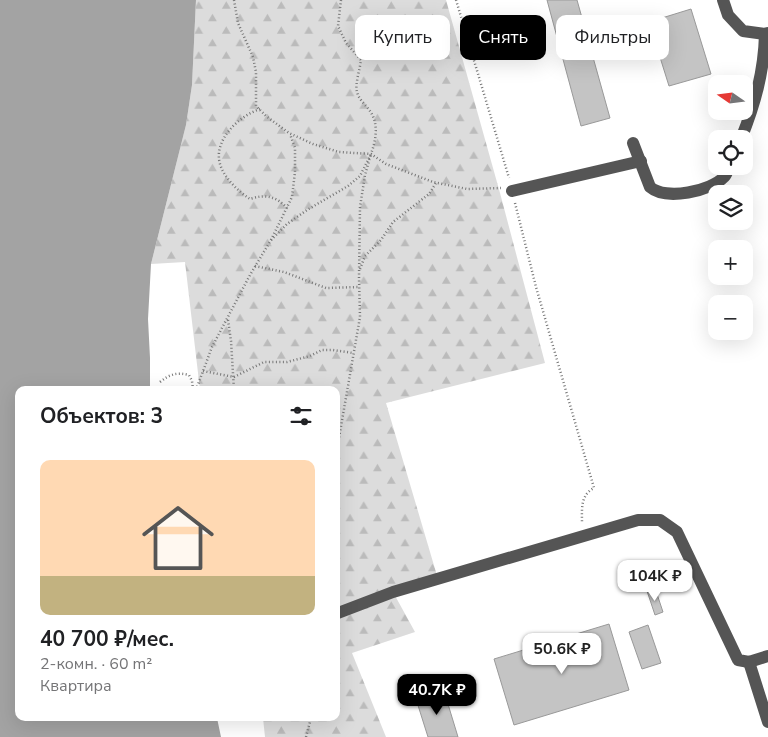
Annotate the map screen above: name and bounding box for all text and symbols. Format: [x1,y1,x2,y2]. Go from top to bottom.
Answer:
chip: Купить [355,15,450,60]
chip: Снять [460,15,546,60]
chip: Фильтры [556,15,669,60]
north arrow [708,75,752,120]
map controls [708,75,753,340]
button: locate [708,130,753,175]
button: layers [708,185,753,230]
button: + [708,240,753,285]
button: − [708,295,753,340]
text: Объектов: 3 [40,402,163,430]
icon: filters [287,402,315,430]
icon: home [133,493,223,583]
pin: 104K ₽ [614,560,696,602]
text: 104K ₽ [628,565,682,587]
text: 40 700 ₽/мес. [40,625,174,653]
pin: 50.6K ₽ [516,632,608,675]
text: 50.6K ₽ [533,638,591,660]
text: 2-комн. · 60 m² [40,653,152,675]
pin: 40.7K ₽ [391,674,483,716]
text: Квартира [40,675,112,697]
text: 40.7K ₽ [408,679,466,701]

